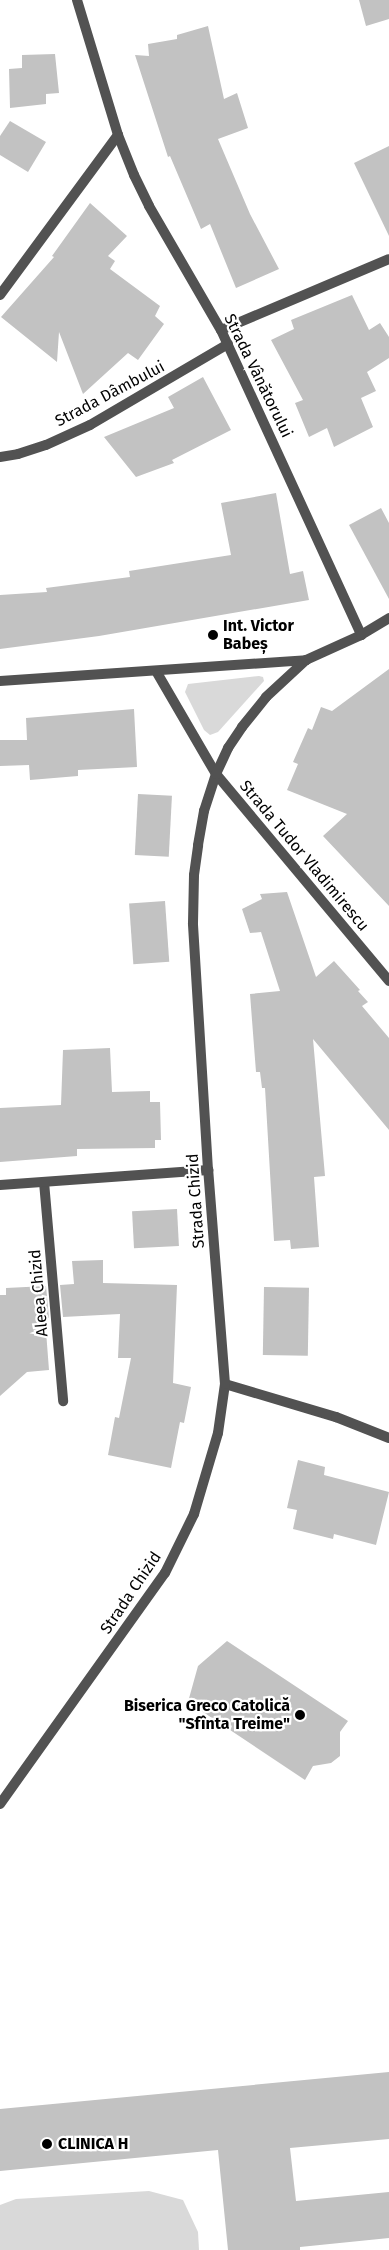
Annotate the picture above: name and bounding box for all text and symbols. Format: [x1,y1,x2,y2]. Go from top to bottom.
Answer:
street label: Strada Vânătorului [220,311,296,441]
street label: Strada Dâmbului [52,357,168,431]
place label: Int. Victor Babeș [223,616,294,654]
marker: Int. Victor Babeș [207,629,219,641]
street label: Strada Tudor Vladimirescu [235,777,373,935]
street label: Strada Chizid [183,1153,209,1249]
street label: Aleea Chizid [26,1248,52,1338]
street label: Strada Chizid [96,1548,166,1638]
place label: Biserica Greco Catolică "Sfînta Treime" [124,1696,290,1734]
marker: Biserica Greco Catolică "Sfînta Treime" [294,1709,306,1721]
place label: CLINICA H [58,2134,128,2154]
marker: CLINICA H [40,2137,54,2151]

